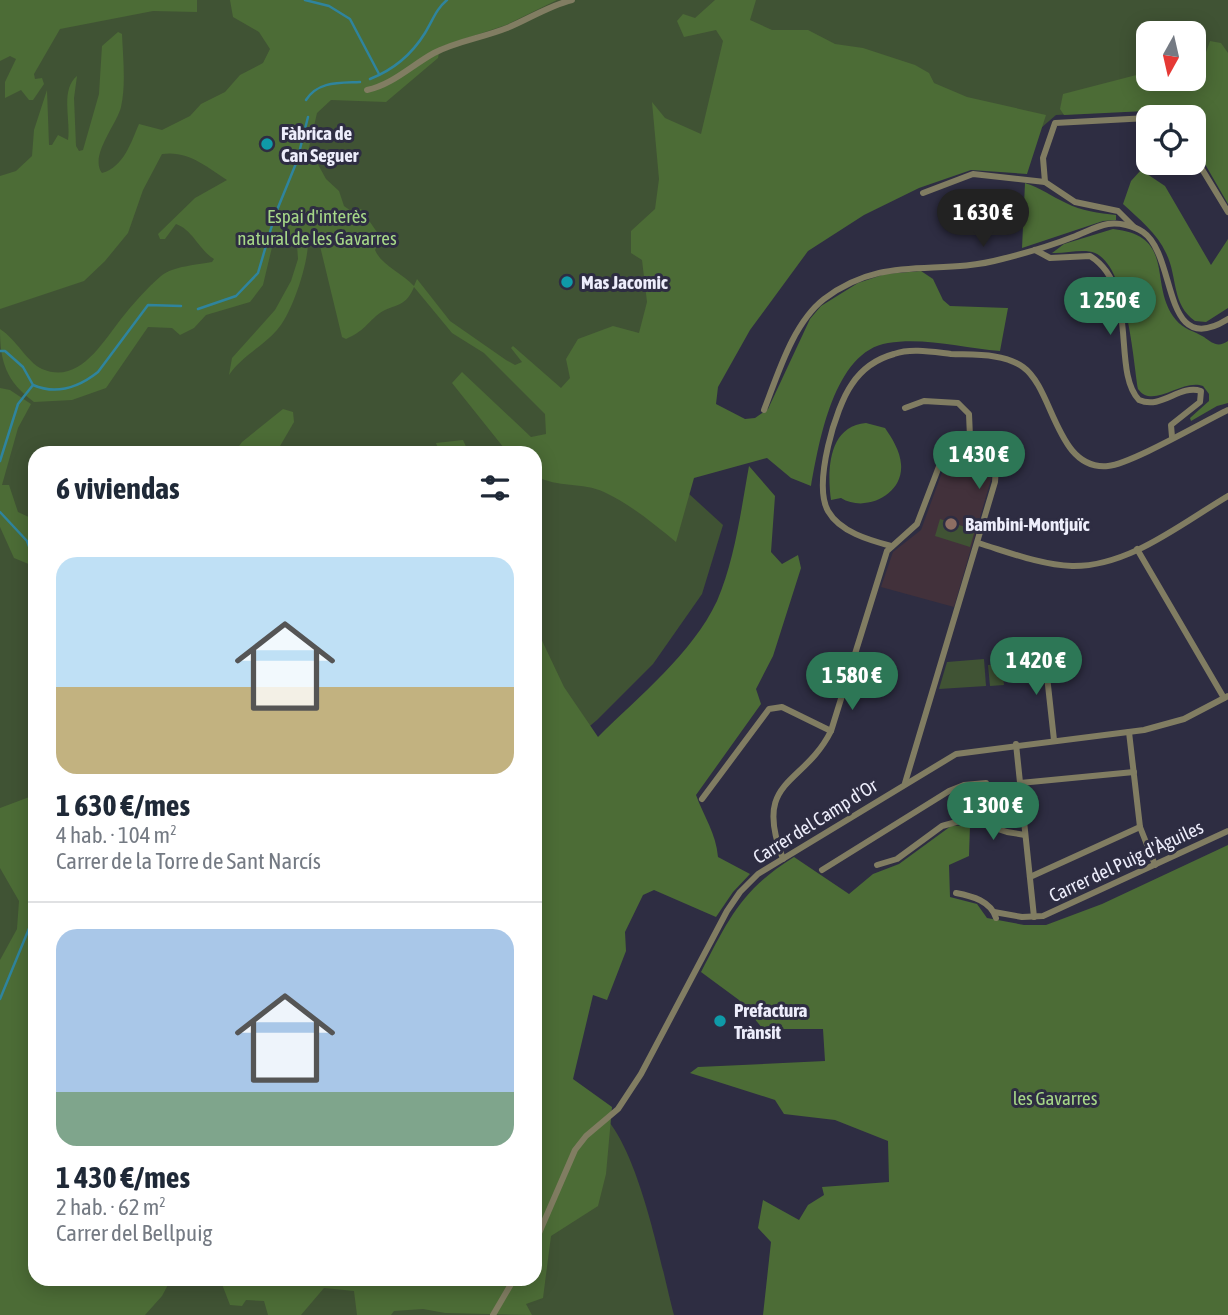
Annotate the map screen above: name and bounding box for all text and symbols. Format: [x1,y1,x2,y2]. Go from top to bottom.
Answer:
north arrow [1136,21,1206,91]
map controls [1136,21,1206,175]
button: locate [1136,105,1206,175]
place label: Fàbrica de Can Seguer [281,122,359,166]
marker: Fàbrica de Can Seguer [259,136,275,152]
pin: 1 630 € [918,190,1048,249]
text: 1 630 € [953,199,1013,225]
park label: Espai d'interès natural de les Gavarres [237,205,397,249]
place label: Mas Jacomic [581,271,668,293]
marker: Mas Jacomic [559,274,575,290]
pin: 1 250 € [1045,278,1175,337]
text: 1 250 € [1080,287,1140,313]
pin: 1 430 € [914,432,1044,491]
text: 1 430 € [949,441,1009,467]
icon: filters [476,469,514,507]
text: 6 viviendas [56,471,180,505]
place label: Bambini-Montjuïc [965,513,1090,535]
marker: Bambini-Montjuïc [943,516,959,532]
icon: home [222,603,348,729]
pin: 1 420 € [971,638,1101,697]
text: 1 420 € [1006,647,1066,673]
pin: 1 580 € [787,652,917,712]
text: 1 580 € [822,662,882,688]
street label: Carrer del Camp d'Or [749,774,881,868]
pin: 1 300 € [928,782,1058,842]
text: 1 630 €/mes [56,788,190,822]
text: 1 300 € [963,792,1023,818]
street label: Carrer del Puig d'Àguiles [1045,815,1207,906]
text: 4 hab. · 104 m² [56,822,177,848]
text: Carrer de la Torre de Sant Narcís [56,848,321,874]
icon: home [222,975,348,1101]
place label: Prefactura Trànsit [734,999,808,1043]
marker: Prefactura Trànsit [712,1013,728,1029]
park label: les Gavarres [1013,1087,1098,1109]
text: 1 430 €/mes [56,1160,190,1194]
text: 2 hab. · 62 m² [56,1194,166,1220]
text: Carrer del Bellpuig [56,1220,212,1246]

